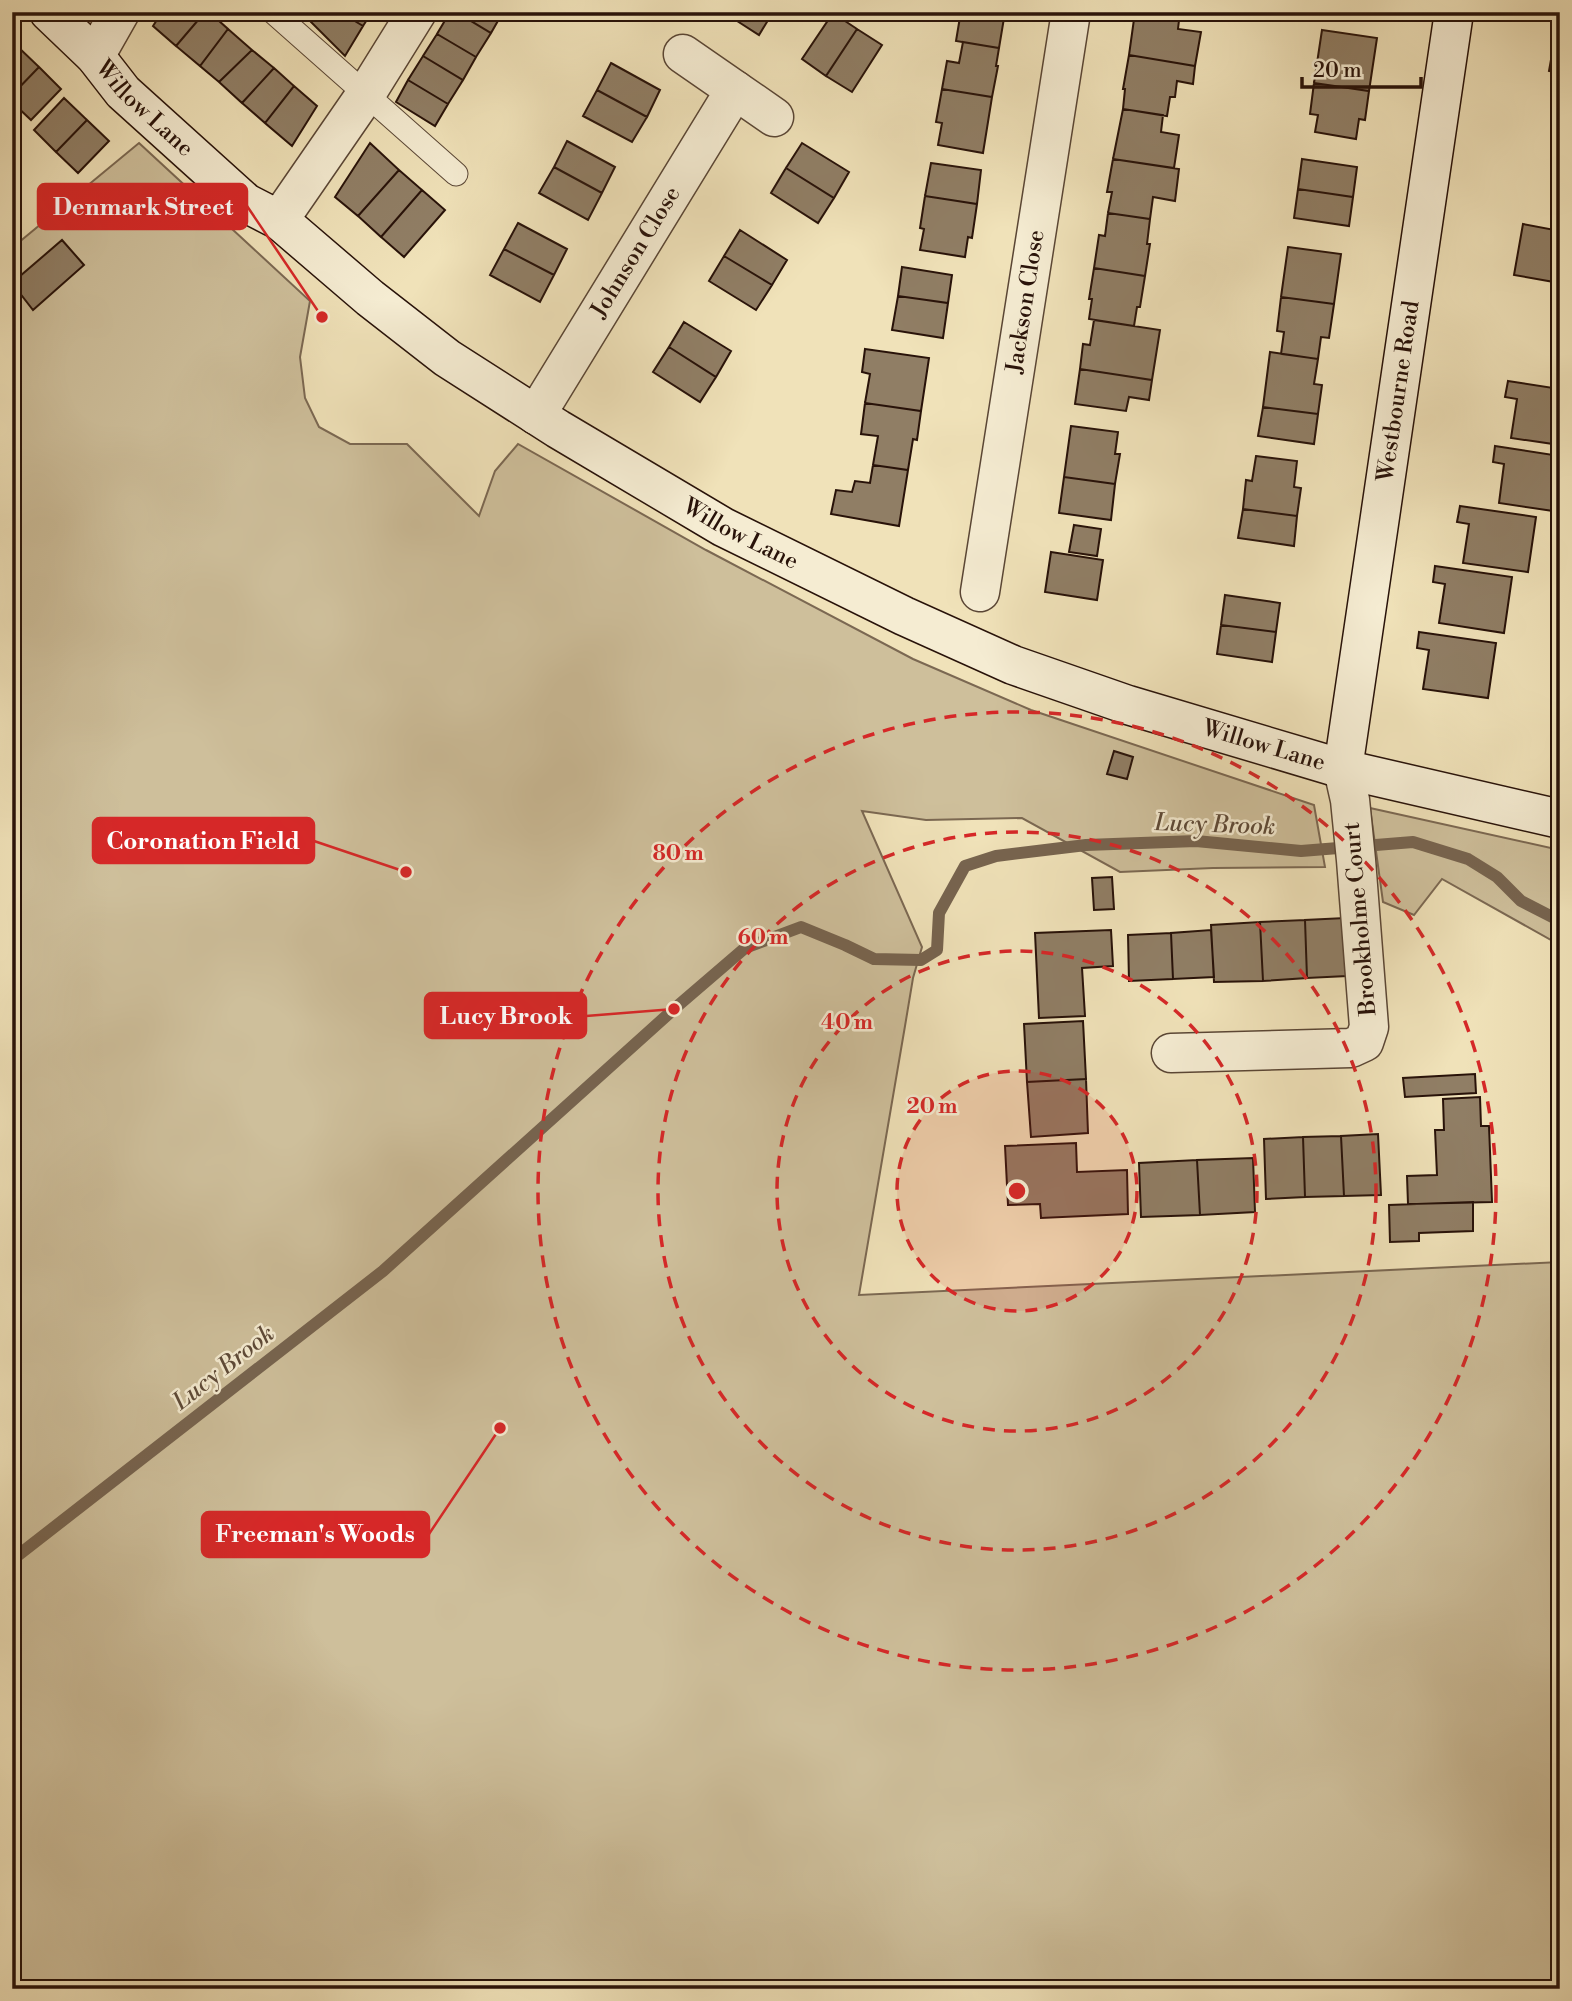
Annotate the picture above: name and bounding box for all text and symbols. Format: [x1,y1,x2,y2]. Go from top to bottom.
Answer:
scale bar [1302,46,1422,90]
street label: Willow Lane [89,54,199,163]
text: 20 m [1313,58,1362,84]
street label: Johnson Close [584,181,687,324]
callout: Denmark Street [38,184,247,229]
text: Denmark Street [53,193,234,223]
street label: Jackson Close [1000,228,1051,376]
street label: Westbourne Road [1371,299,1426,484]
street label: Willow Lane [677,492,803,576]
street label: Willow Lane [1198,714,1329,777]
water label: Lucy Brook [1153,808,1276,842]
callout: Coronation Field [93,818,314,863]
street label: Brookholme Court [1338,821,1382,1018]
text: Coronation Field [106,827,300,857]
text: 80 m [652,841,704,867]
text: 60 m [738,925,788,951]
callout: Lucy Brook [425,993,586,1038]
text: Lucy Brook [440,1002,574,1032]
text: 40 m [821,1010,873,1036]
text: 20 m [907,1094,957,1120]
centre of rings [1005,1179,1029,1203]
water label: Lucy Brook [166,1319,281,1418]
callout: Freeman's Woods [202,1512,429,1557]
text: Freeman's Woods [215,1520,415,1550]

